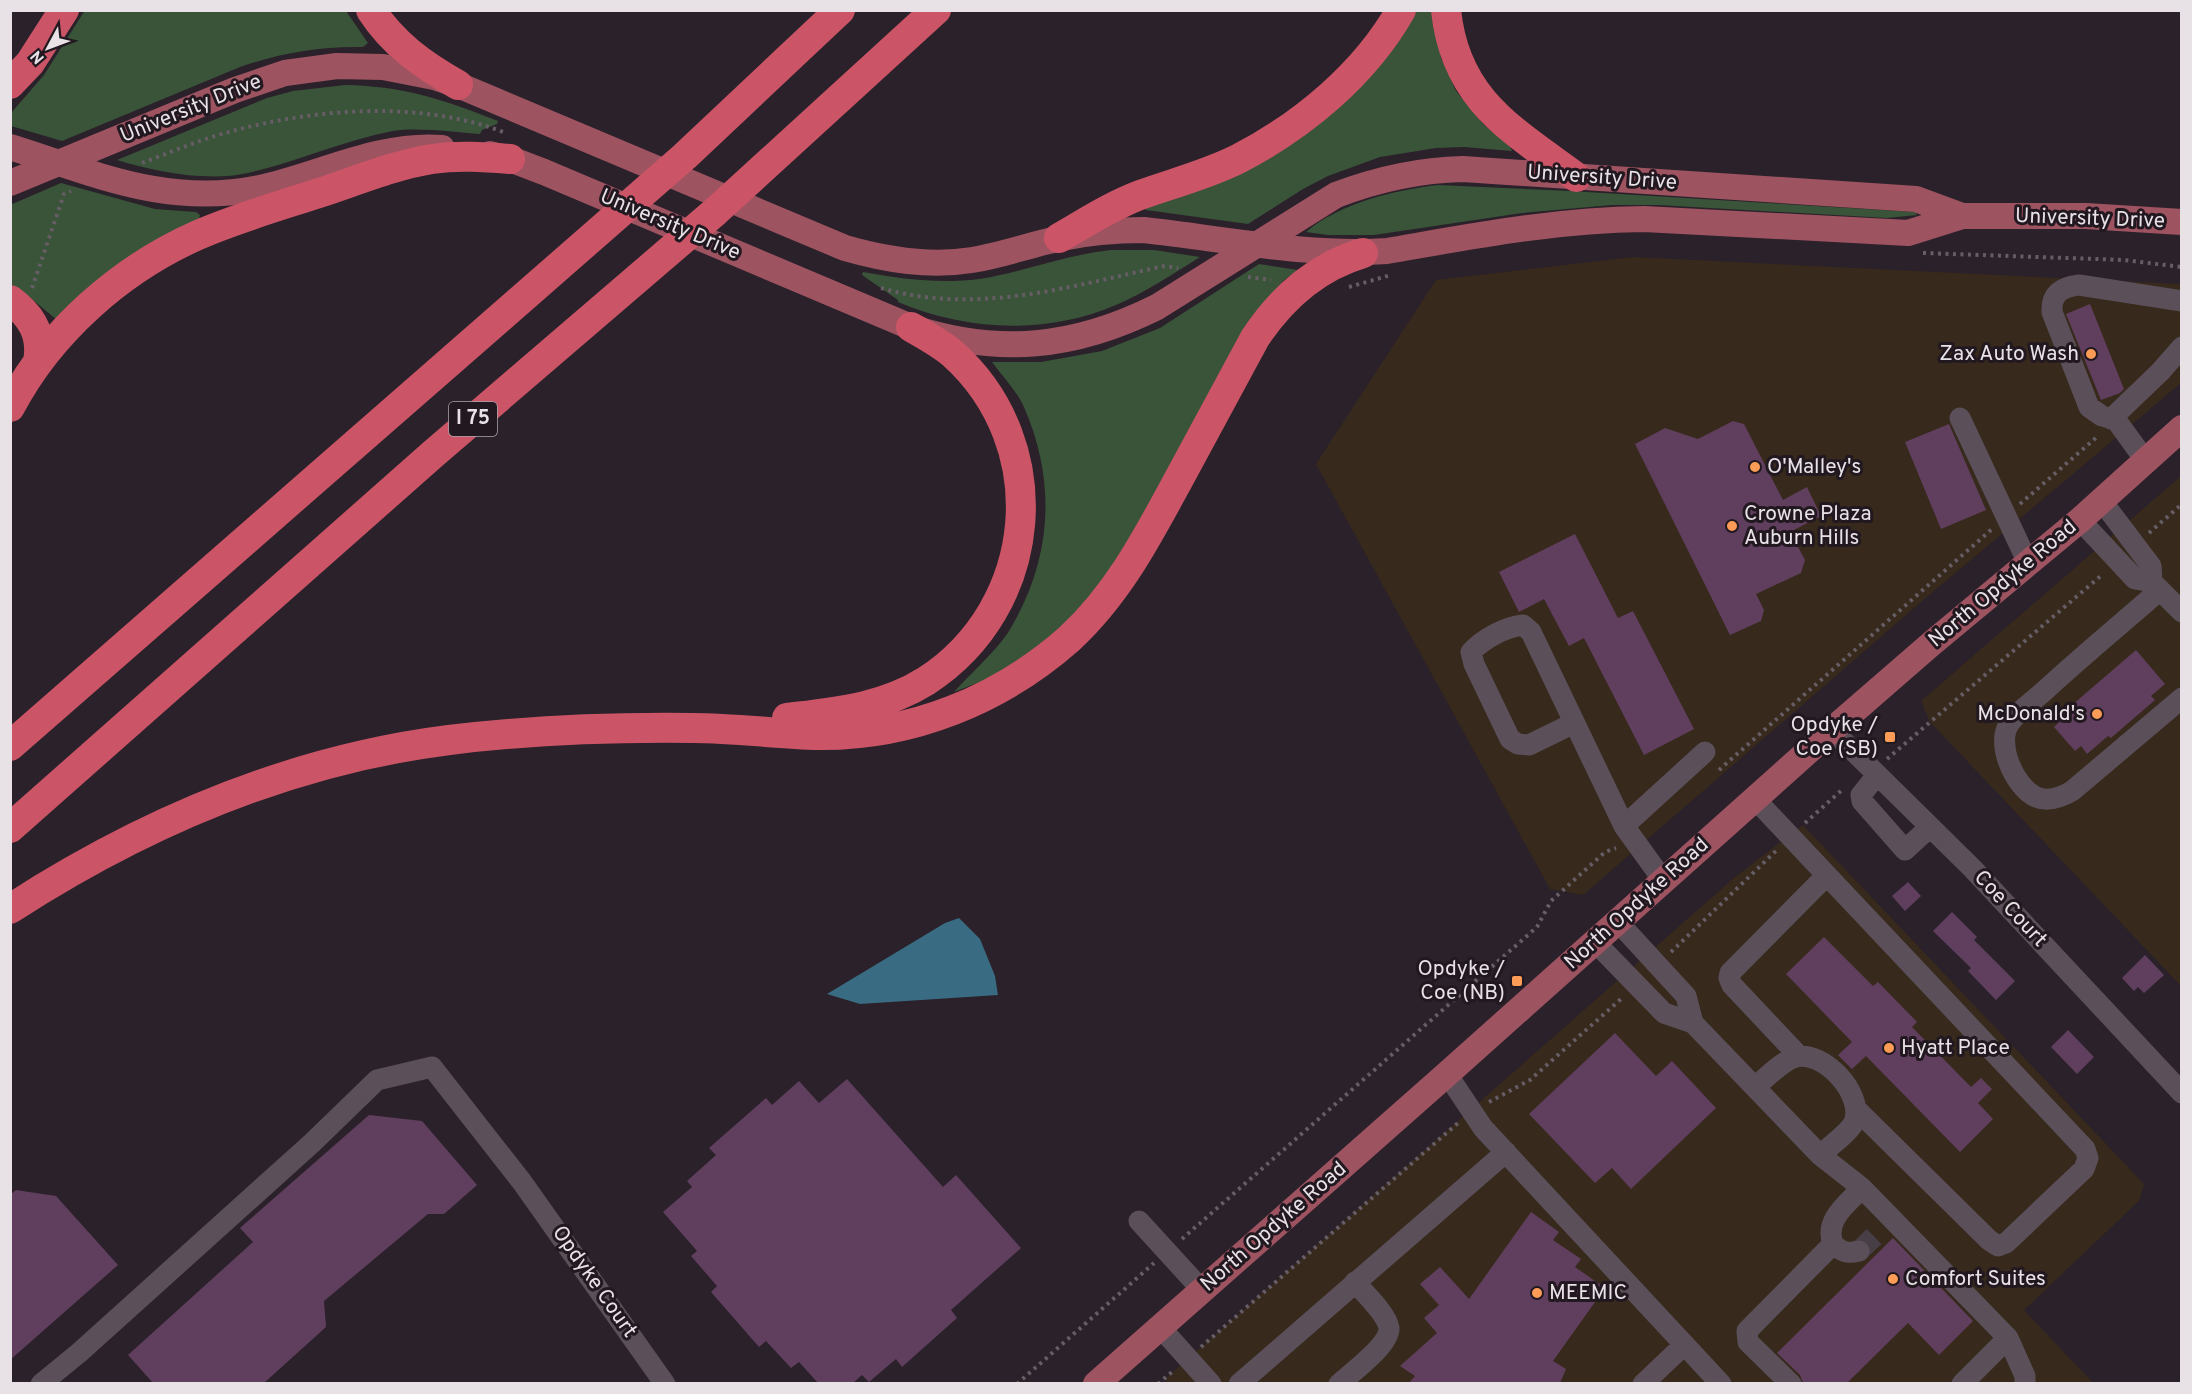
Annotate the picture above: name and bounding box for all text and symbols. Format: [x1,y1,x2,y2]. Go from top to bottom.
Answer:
north arrow [18,18,78,78]
text: N [27,46,50,67]
street label: University Drive [116,68,266,150]
street label: University Drive [1526,159,1678,197]
street label: University Drive [596,183,744,267]
street label: University Drive [2014,203,2166,235]
place label: Zax Auto Wash [1939,341,2079,368]
marker: Zax Auto Wash [2084,347,2098,361]
road number: I 75 [449,402,497,436]
place label: O'Malley's [1767,454,1861,481]
marker: O'Malley's [1748,460,1762,474]
place label: Crowne Plaza Auburn Hills [1744,501,1872,552]
street label: North Opdyke Road [1923,514,2083,654]
marker: Crowne Plaza Auburn Hills [1725,519,1739,533]
place label: McDonald's [1977,701,2085,728]
marker: McDonald's [2090,707,2104,721]
place label: Opdyke / Coe (SB) [1790,712,1878,763]
marker: Opdyke / Coe (SB) [1883,730,1897,744]
street label: North Opdyke Road [1559,832,1715,976]
street label: Coe Court [1967,865,2053,953]
place label: Opdyke / Coe (NB) [1417,956,1505,1007]
marker: Opdyke / Coe (NB) [1510,974,1524,988]
place label: Hyatt Place [1901,1035,2010,1062]
marker: Hyatt Place [1882,1041,1896,1055]
street label: North Opdyke Road [1195,1156,1353,1298]
street label: Opdyke Court [545,1221,643,1343]
place label: Comfort Suites [1905,1266,2046,1293]
marker: Comfort Suites [1886,1272,1900,1286]
place label: MEEMIC [1549,1280,1627,1307]
marker: MEEMIC [1530,1286,1544,1300]

